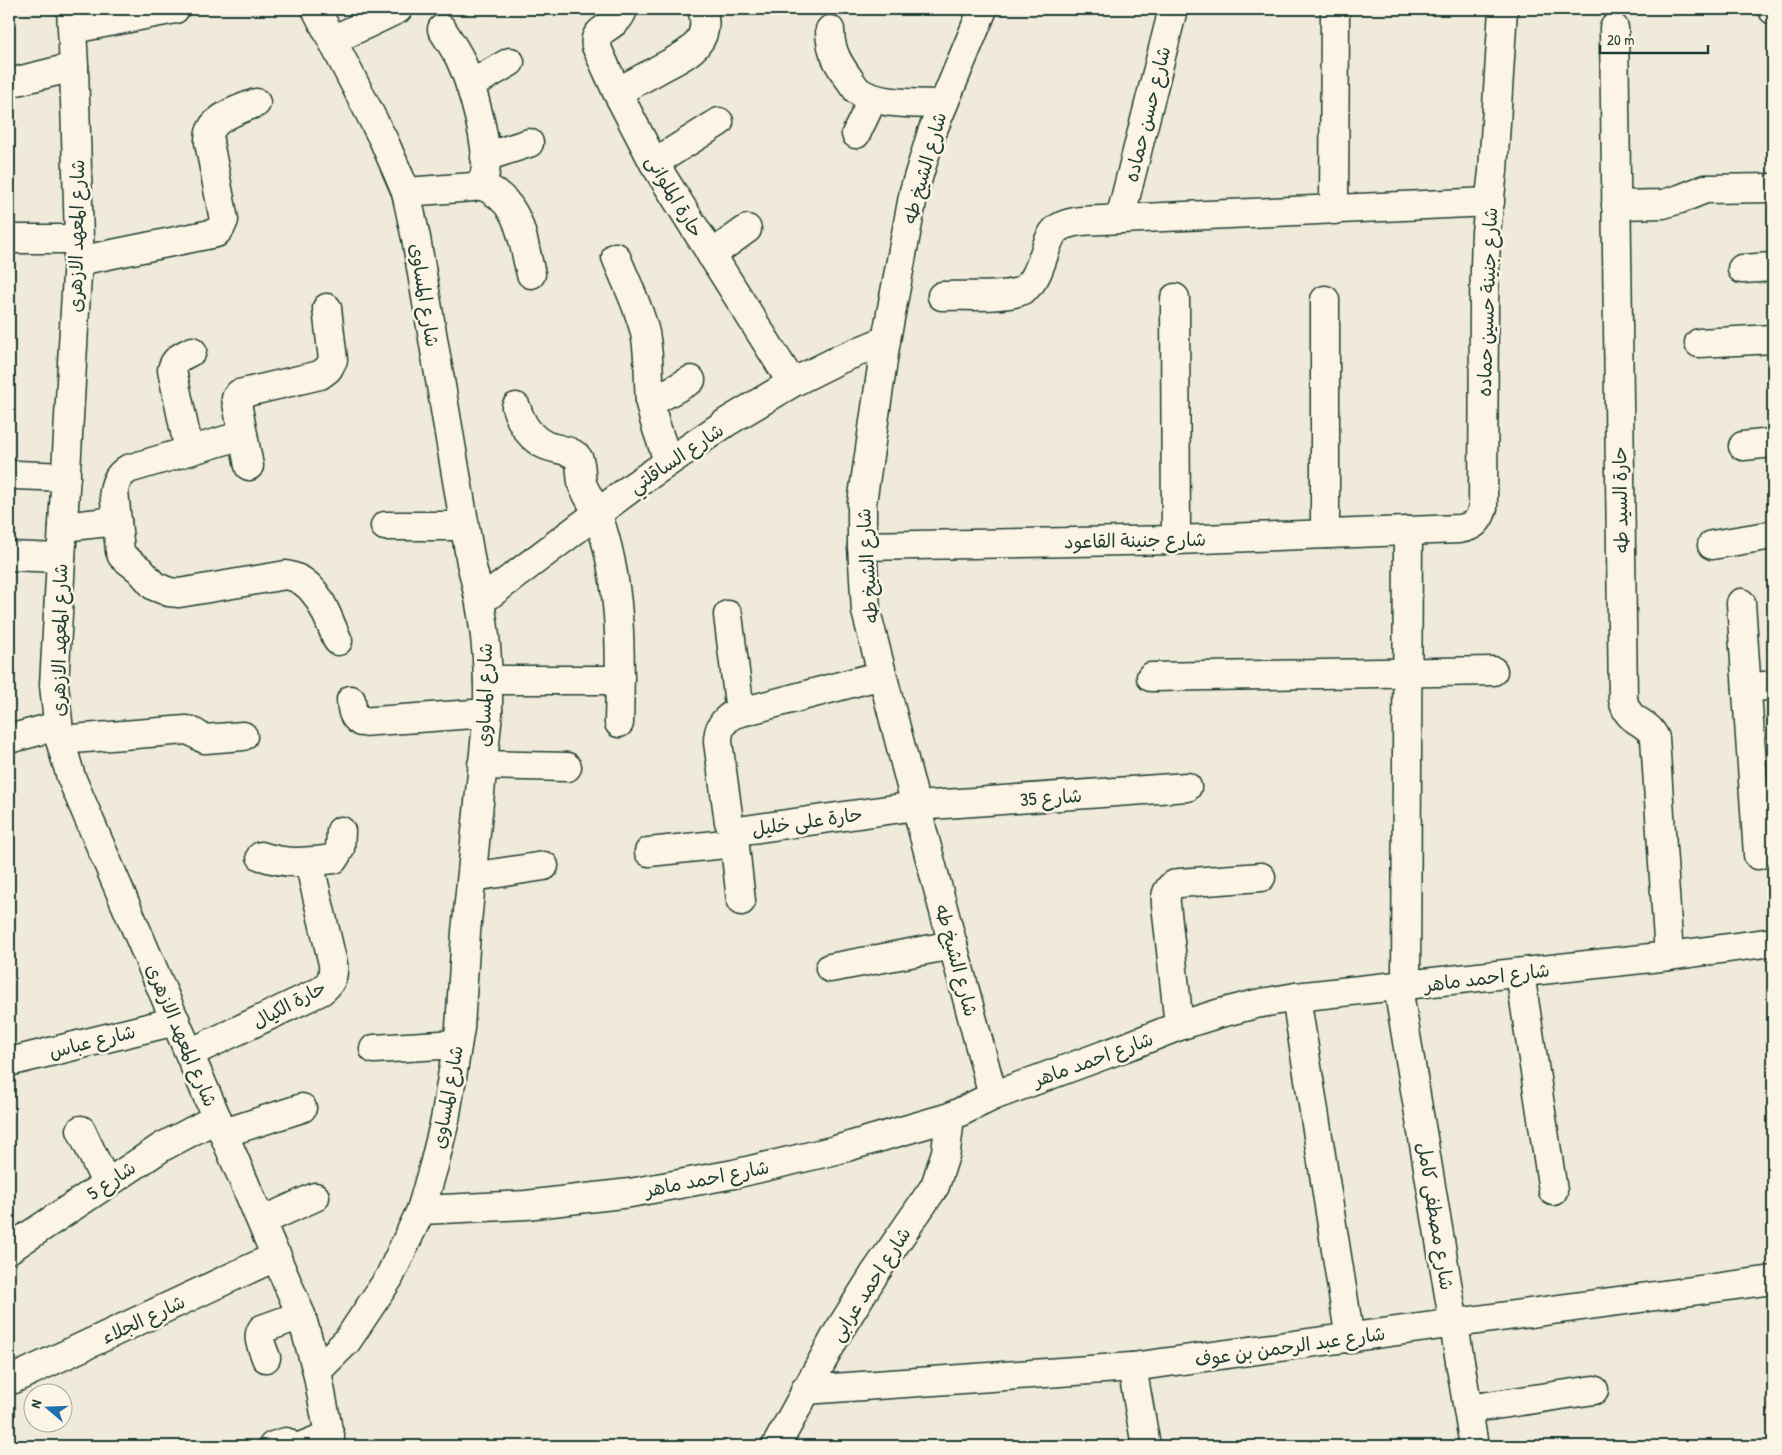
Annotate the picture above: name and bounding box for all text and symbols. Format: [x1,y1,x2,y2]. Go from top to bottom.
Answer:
scale bar [1600,22,1707,54]
text: 20 m [1607,29,1634,50]
street label: شارع حسن حماده [1118,43,1177,185]
street label: شارع الشيخ طه [896,109,953,227]
street label: حارة الملوانى [640,150,710,242]
street label: شارع المعهد الازهرى [62,159,91,313]
street label: شارع جنينة حسين حماده [1471,207,1504,397]
street label: شارع المساوى [403,241,446,349]
street label: شارع الساقلتي [623,417,731,503]
street label: حارة السيد طه [1606,446,1634,554]
street label: شارع الشيخ طه [850,507,885,625]
street label: شارع جنينة القاعود [1064,526,1206,555]
street label: شارع المعهد الازهرى [45,563,74,717]
street label: شارع المساوى [470,643,499,747]
street label: شارع 35 [1019,782,1083,813]
street label: حارة على خليل [750,800,864,842]
street label: شارع الشيخ طه [929,901,985,1019]
street label: شارع احمد ماهر [1421,956,1551,999]
street label: شارع المعهد الازهرى [139,959,224,1111]
street label: حارة الكيال [248,974,330,1034]
street label: شارع عباس [46,1018,138,1065]
street label: شارع احمد ماهر [1027,1025,1157,1094]
street label: شارع المساوى [425,1043,470,1151]
street label: شارع مصطفى كامل [1410,1140,1461,1292]
street label: شارع احمد ماهر [641,1153,772,1204]
street label: شارع 5 [82,1154,141,1207]
street label: شارع احمد عرابى [823,1222,917,1347]
street label: شارع الجلاء [97,1288,190,1351]
street label: شارع عبد الرحمن بن عوف [1193,1320,1387,1373]
north arrow [22,1382,72,1432]
text: N [25,1396,46,1410]

